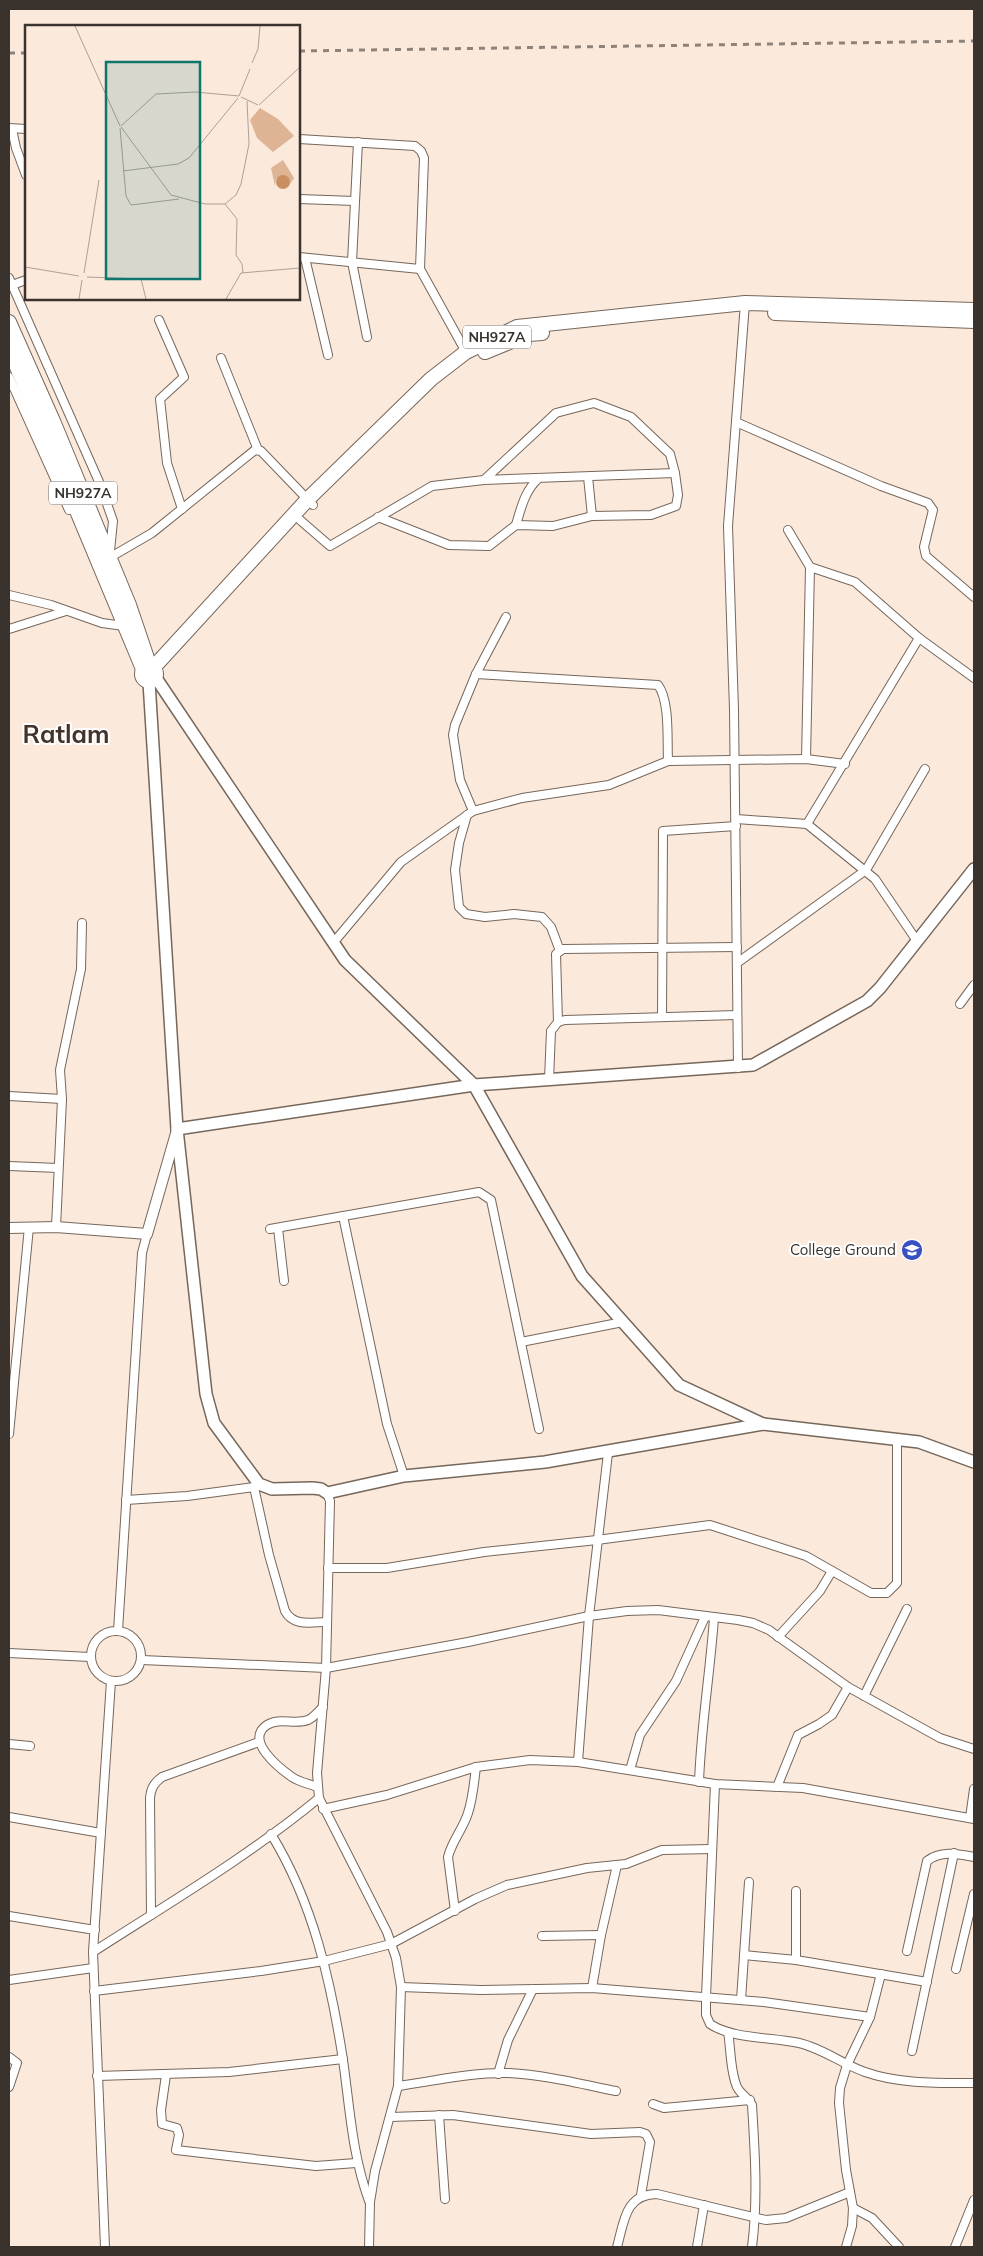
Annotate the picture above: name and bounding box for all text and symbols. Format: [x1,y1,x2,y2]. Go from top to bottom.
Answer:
inset map [25,25,300,300]
road number: NH927A [463,326,531,348]
road number: NH927A [49,482,117,504]
district label: Ratlam [23,718,109,749]
school or university icon: College Ground [900,1238,924,1262]
place label: College Ground [790,1240,896,1259]

